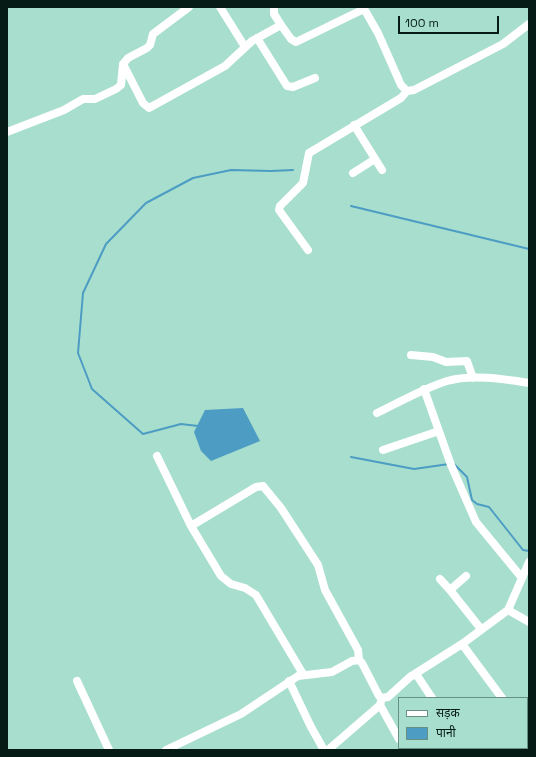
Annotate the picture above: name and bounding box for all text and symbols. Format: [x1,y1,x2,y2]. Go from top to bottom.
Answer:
scale bar [400,8,501,34]
text: 100 m [405,15,439,31]
legend [398,697,528,749]
text: सड़क [436,705,460,721]
text: पानी [436,725,456,741]

